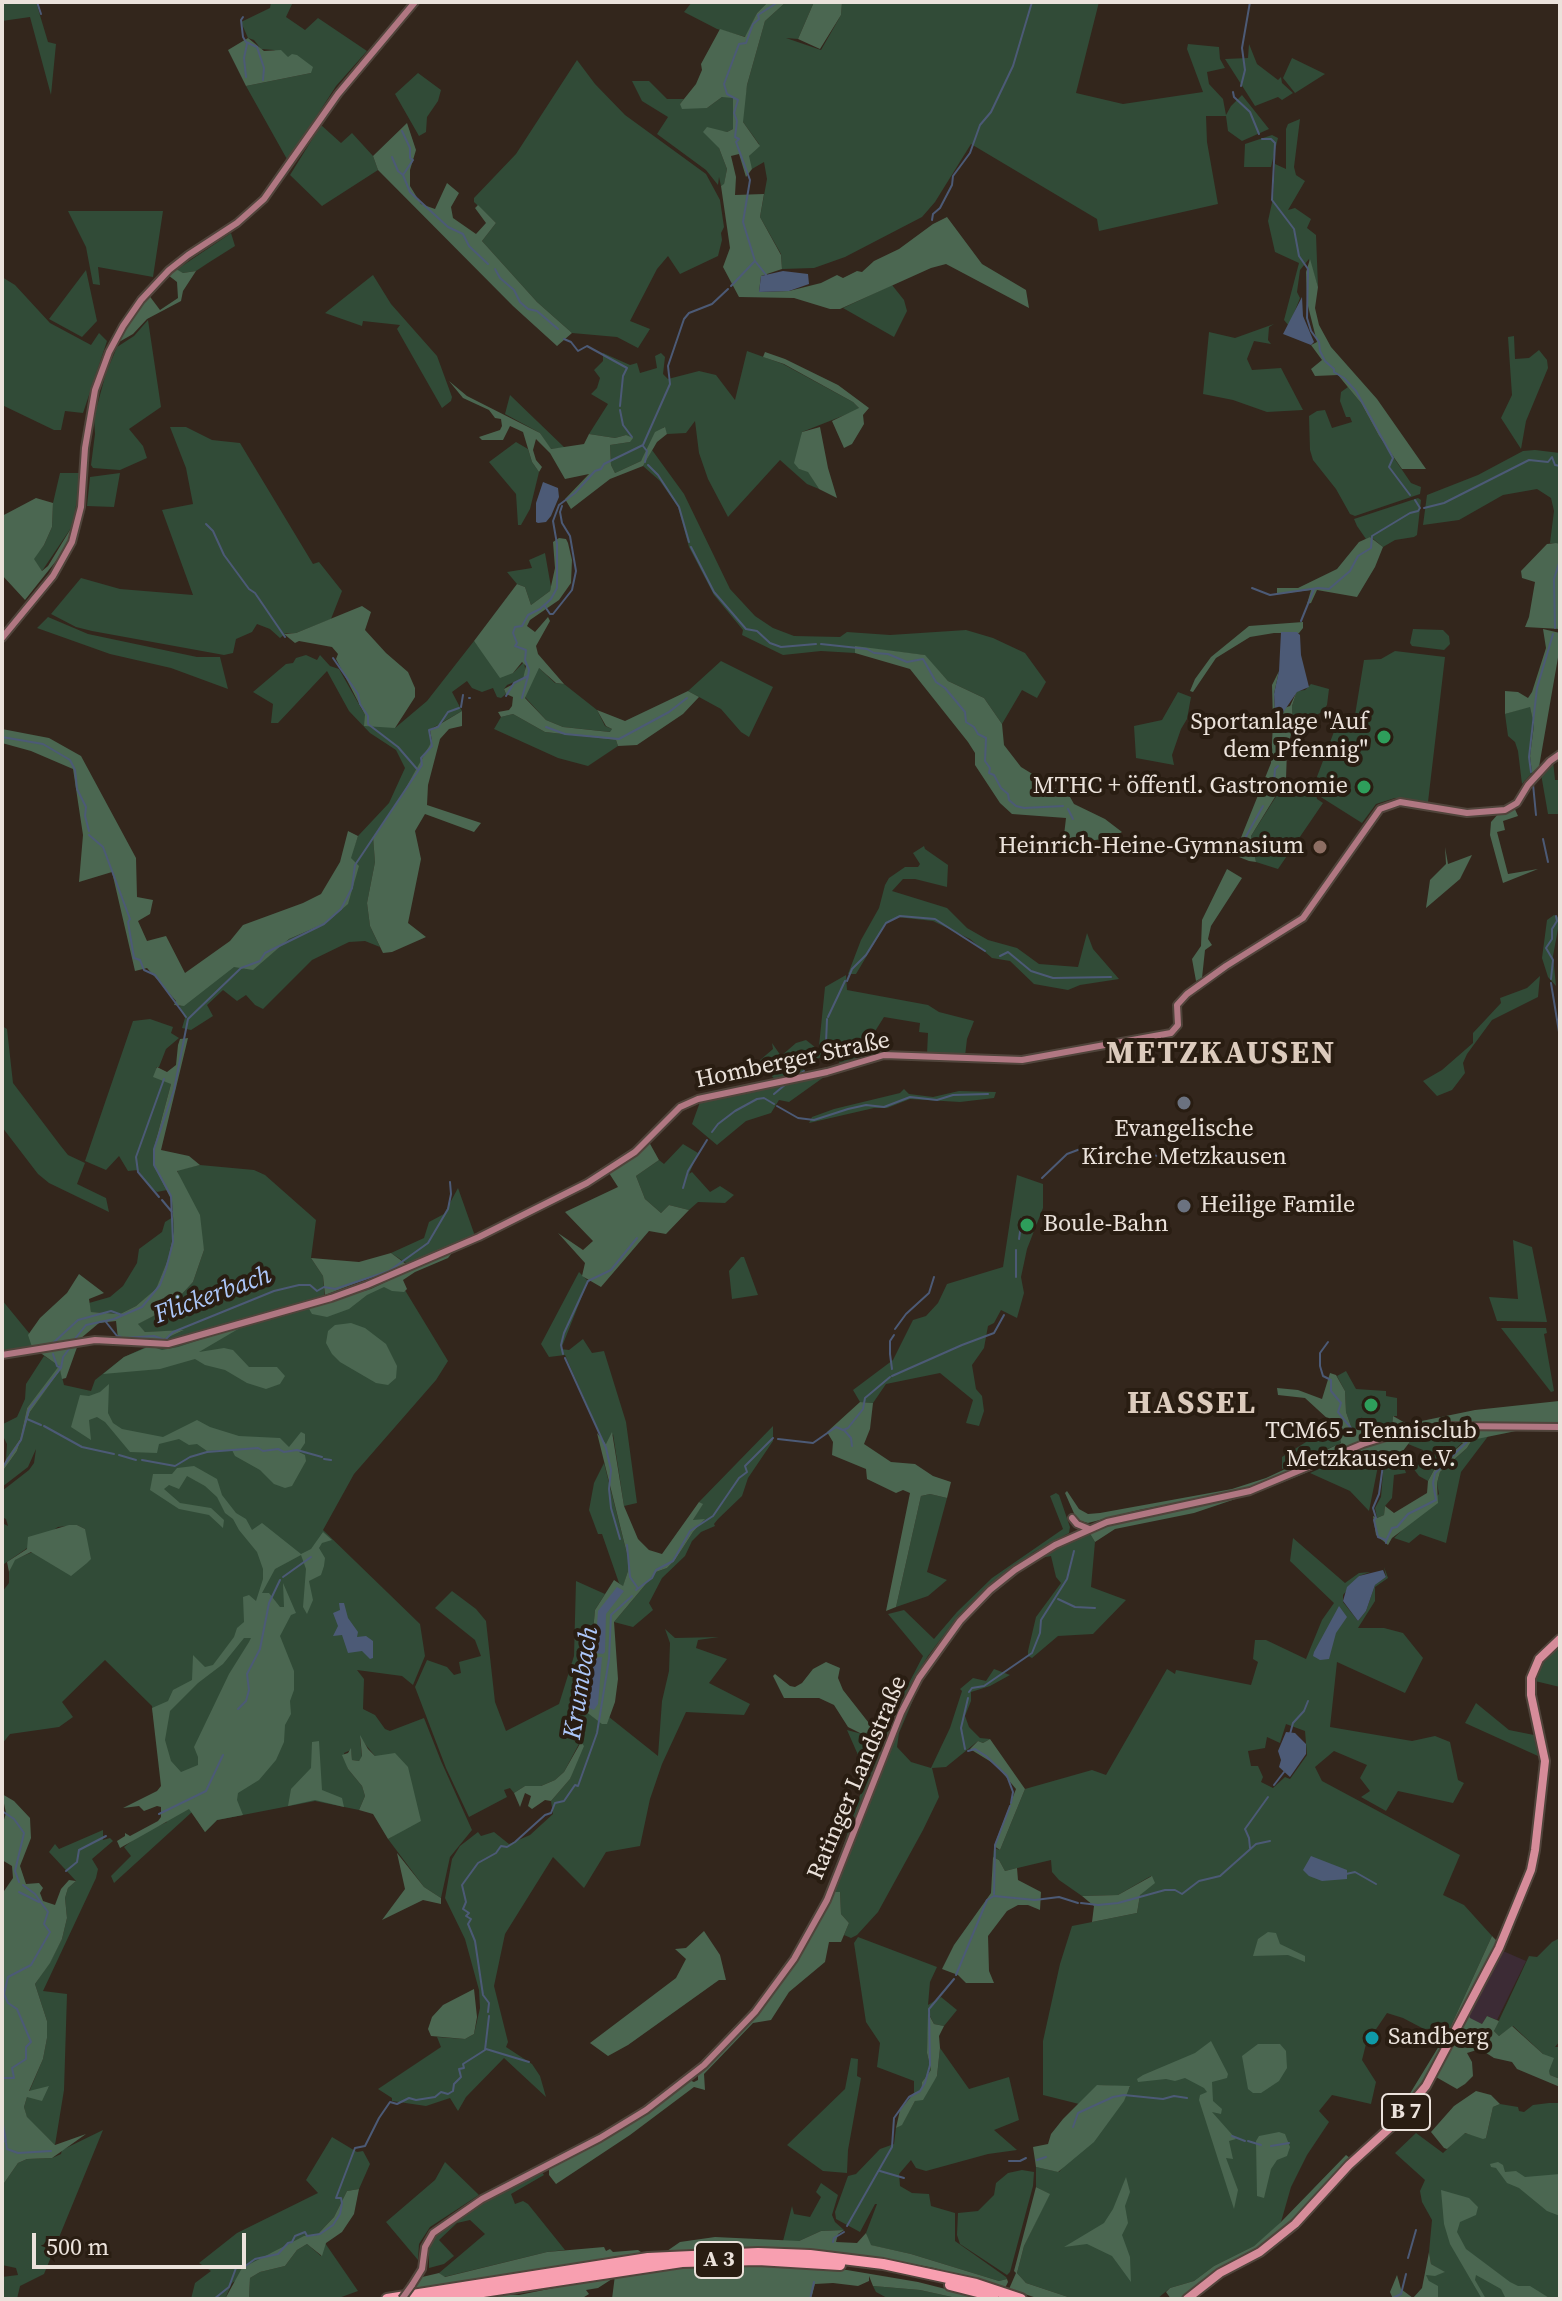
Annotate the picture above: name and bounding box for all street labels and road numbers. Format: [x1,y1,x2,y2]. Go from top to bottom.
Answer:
street label: Homberger Straße [693,1026,893,1096]
street label: Ratinger Landstraße [802,1672,914,1884]
road number: B 7 [1382,2094,1430,2130]
road number: A 3 [695,2242,743,2278]

